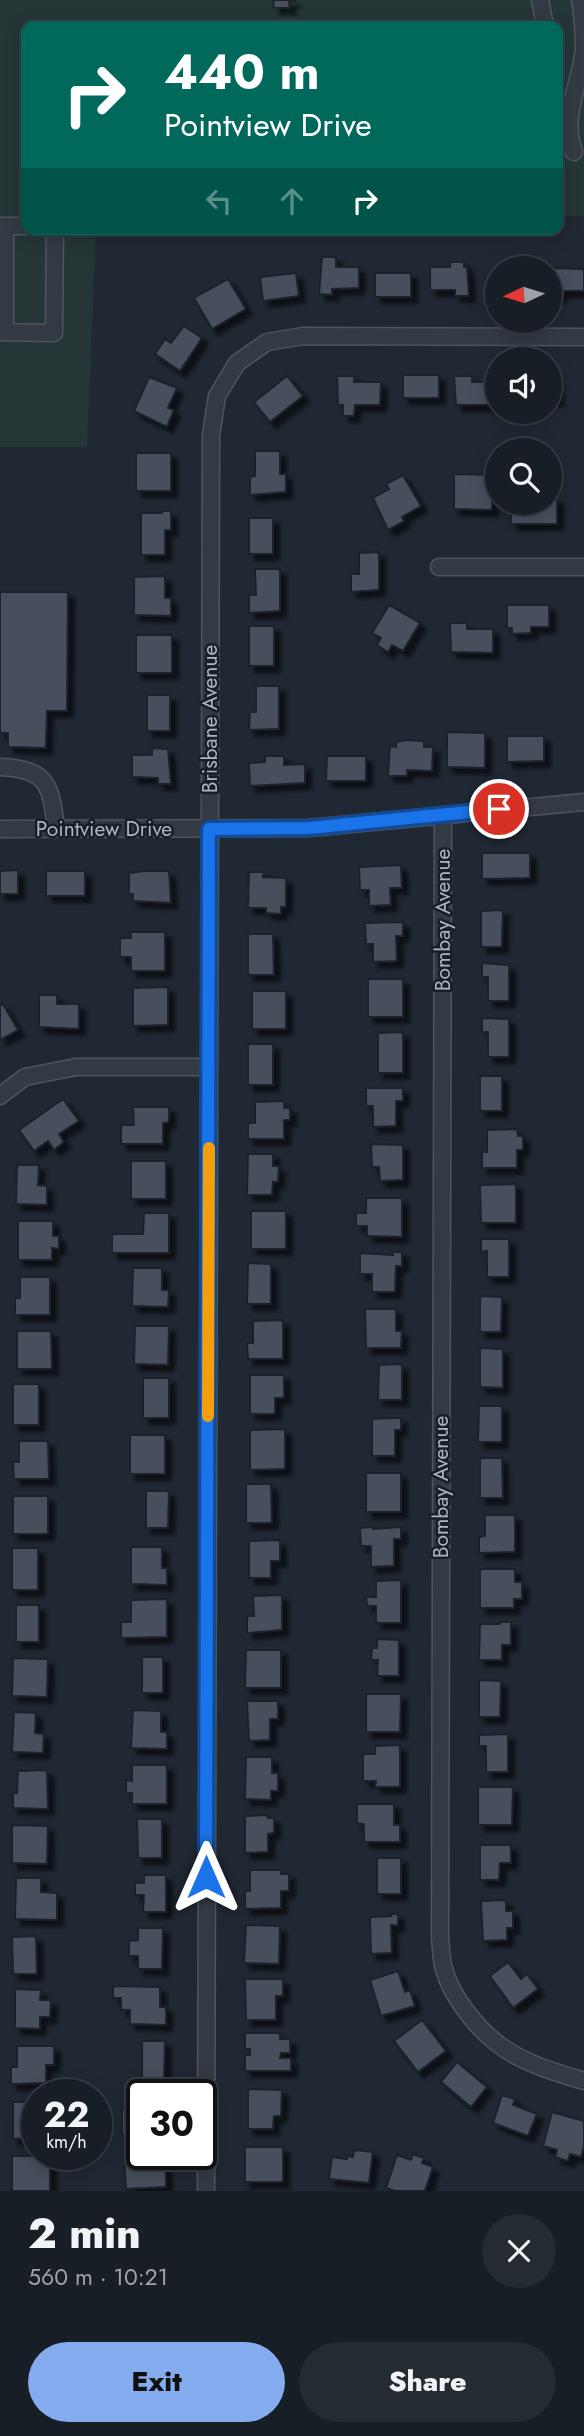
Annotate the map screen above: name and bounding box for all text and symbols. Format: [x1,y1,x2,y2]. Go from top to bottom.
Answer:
text: 440 m [164,37,320,107]
icon: right [49,49,140,140]
text: Pointview Drive [164,102,372,148]
icon: left [200,182,238,220]
icon: ahead [273,182,311,220]
icon: right [346,182,384,220]
north arrow [485,256,562,332]
map controls [485,256,562,515]
button: sound [485,347,562,424]
button: search [485,438,562,515]
street label: Brisbane Avenue [195,645,225,793]
pin [469,779,529,839]
icon: arrive [480,790,518,828]
street label: Pointview Drive [36,814,172,844]
street label: Bombay Avenue [428,849,458,991]
street label: Bombay Avenue [426,1416,456,1558]
position arrow [169,1840,243,1914]
speed limit sign: 30 [126,2079,217,2170]
text: 22 [44,2090,89,2140]
text: km/h [46,2129,87,2155]
text: 2 min [28,2203,141,2264]
button: close [482,2214,556,2288]
text: 560 m · 10:21 [28,2260,168,2294]
button: Exit [28,2342,285,2422]
button: Share [299,2342,556,2422]

